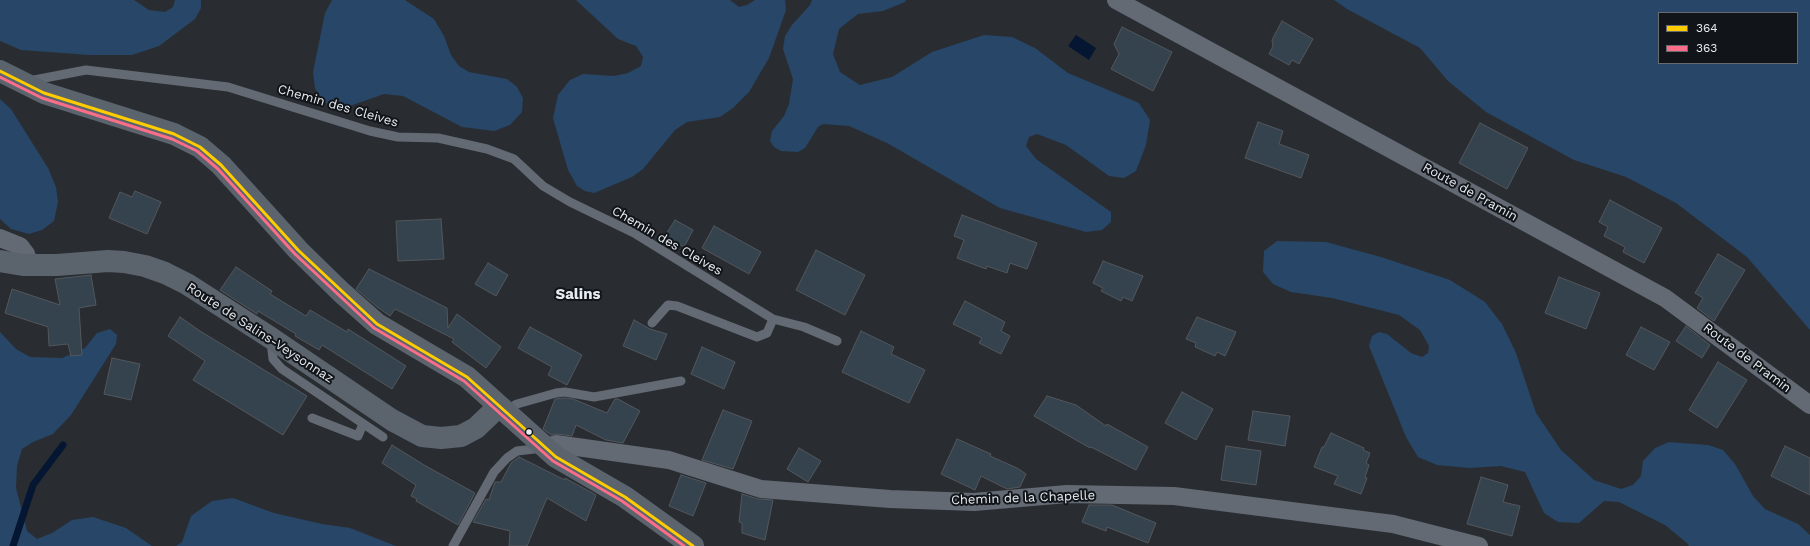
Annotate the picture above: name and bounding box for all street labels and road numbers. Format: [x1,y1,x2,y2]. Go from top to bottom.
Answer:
street label: Chemin des Cleives [276,81,400,131]
street label: Route de Pramin [1420,159,1520,225]
street label: Chemin des Cleives [609,203,725,279]
street label: Route de Salins-Veysonnaz [184,280,336,386]
street label: Route de Pramin [1700,320,1794,396]
street label: Chemin de la Chapelle [951,488,1095,508]

